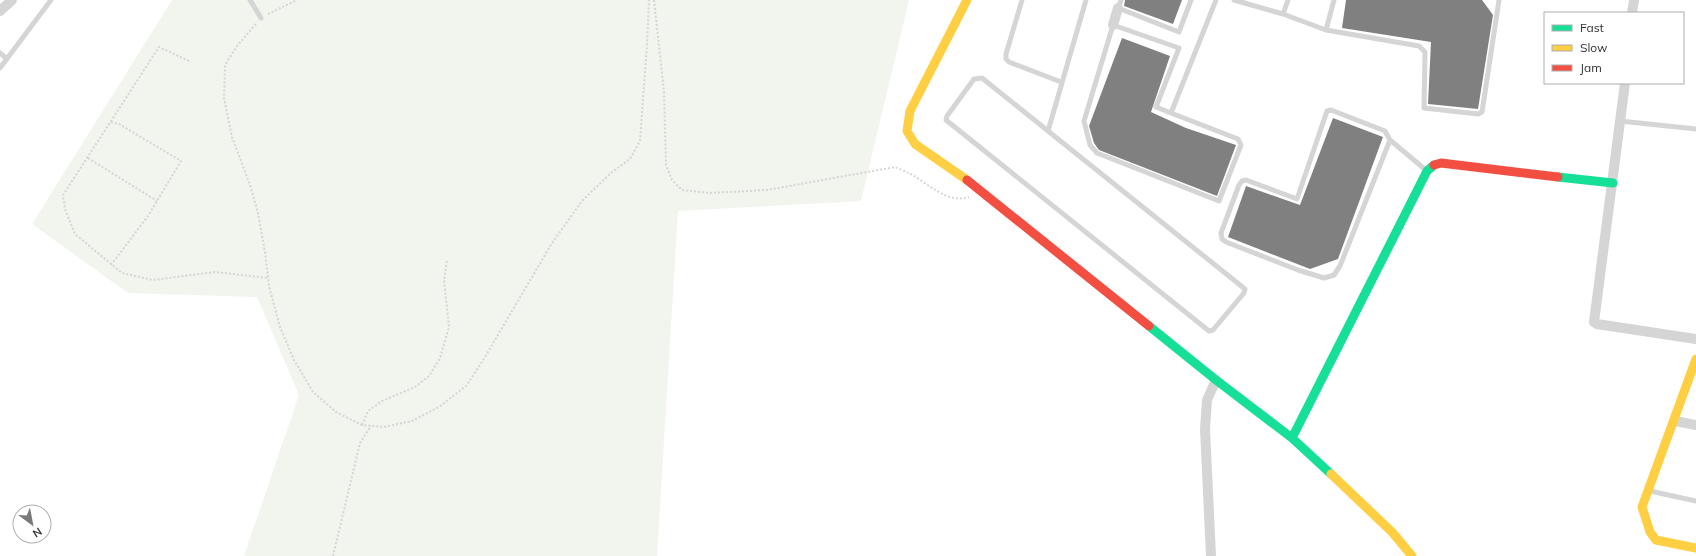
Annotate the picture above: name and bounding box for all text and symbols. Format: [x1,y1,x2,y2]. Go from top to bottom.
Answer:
legend [1544,12,1684,84]
text: Fast [1580,20,1604,35]
text: Slow [1580,40,1608,55]
text: Jam [1580,60,1602,75]
north arrow [12,504,52,544]
text: N [30,524,45,541]

